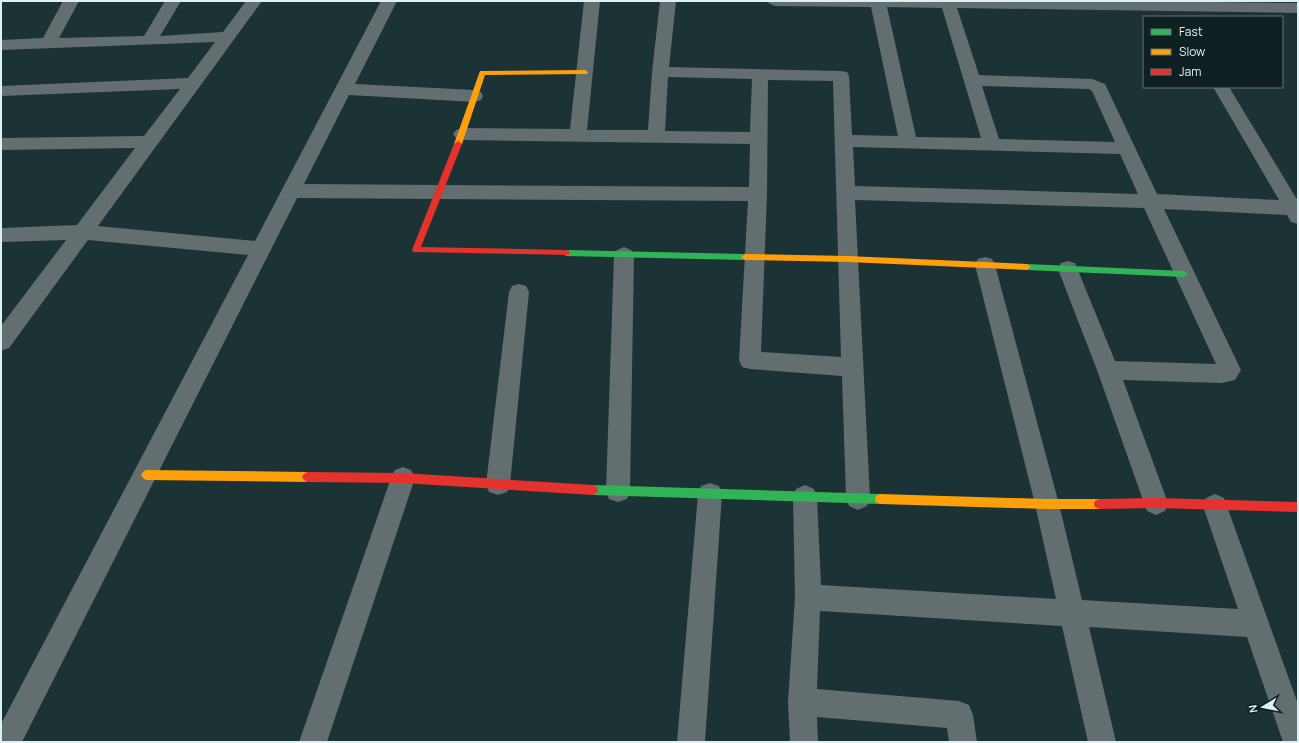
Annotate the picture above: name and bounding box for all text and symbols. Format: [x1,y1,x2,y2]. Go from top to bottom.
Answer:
legend [1143,16,1283,88]
text: Fast [1179,23,1203,40]
text: Slow [1179,43,1205,60]
text: Jam [1179,63,1201,80]
north arrow [1243,687,1283,727]
text: N [1245,704,1261,714]

